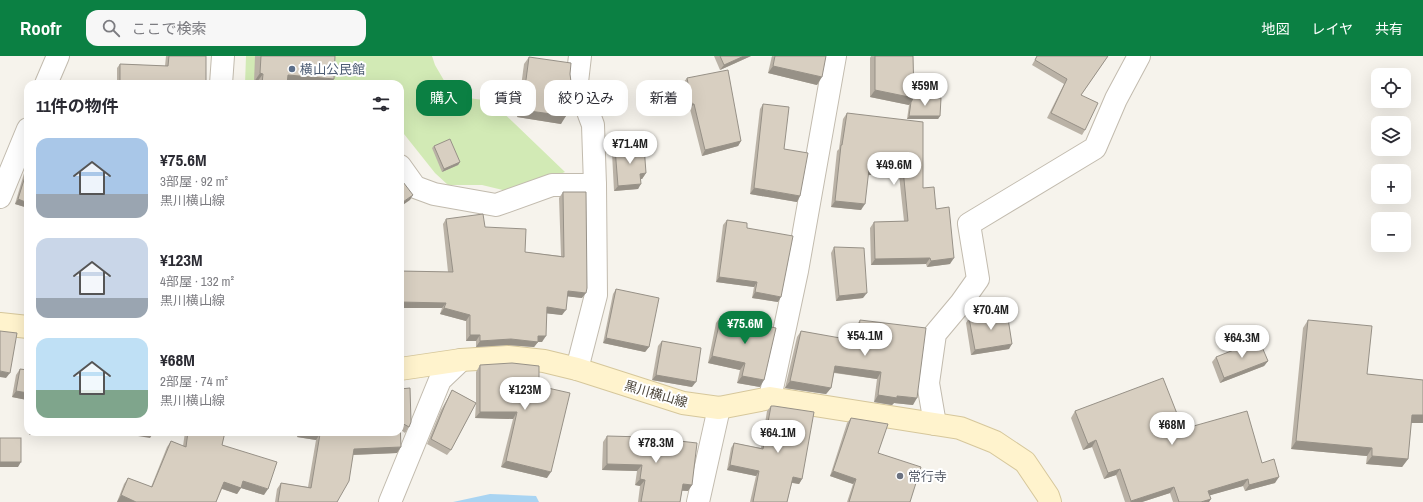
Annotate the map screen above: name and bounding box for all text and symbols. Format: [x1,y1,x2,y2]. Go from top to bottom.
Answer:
search box [86,10,366,46]
text: Roofr [20,15,62,41]
icon: search [100,17,122,39]
text: ここで検索 [132,18,207,39]
text: 地図 [1261,20,1289,38]
text: レイヤ [1311,20,1353,38]
text: 共有 [1375,20,1403,38]
place label: 横山公民館 [300,61,365,78]
marker: 横山公民館 [287,64,297,74]
map controls [1371,68,1411,252]
button: locate [1371,68,1411,108]
pin: ¥59M [901,73,949,107]
text: ¥59M [912,77,938,94]
chip: 購入 [416,80,472,116]
chip: 賃貸 [480,80,536,116]
chip: 絞り込み [544,80,628,116]
chip: 新着 [636,80,692,116]
icon: filters [370,93,392,115]
text: 11件の物件 [36,94,119,117]
button: layers [1371,116,1411,156]
pin: ¥71.4M [597,131,663,165]
text: ¥71.4M [612,135,648,152]
text: ¥75.6M [160,148,207,171]
pin: ¥49.6M [861,152,927,186]
icon: home [68,154,116,202]
text: ¥49.6M [876,156,912,173]
button: + [1371,164,1411,204]
text: 3部屋 · 92 m² [160,173,228,190]
text: 黒川横山線 [160,192,225,209]
button: − [1371,212,1411,252]
text: ¥123M [160,248,203,271]
icon: home [68,254,116,302]
text: 4部屋 · 132 m² [160,273,234,290]
text: 黒川横山線 [160,292,225,309]
pin: ¥70.4M [958,297,1024,331]
text: ¥70.4M [973,301,1009,318]
pin: ¥75.6M [712,311,778,345]
text: ¥75.6M [727,315,763,332]
pin: ¥54.1M [832,323,898,357]
pin: ¥64.3M [1209,325,1275,359]
text: ¥54.1M [847,327,883,344]
text: ¥64.3M [1224,329,1260,346]
text: ¥68M [160,348,195,371]
icon: home [68,354,116,402]
text: 2部屋 · 74 m² [160,373,228,390]
pin: ¥123M [497,377,553,411]
street label: 黒川横山線 [622,377,690,411]
text: ¥123M [509,381,541,398]
text: 黒川横山線 [160,392,225,409]
pin: ¥68M [1148,412,1196,446]
text: ¥68M [1159,416,1185,433]
pin: ¥64.1M [745,420,811,454]
text: ¥64.1M [760,424,796,441]
pin: ¥78.3M [623,430,689,464]
text: ¥78.3M [638,434,674,451]
place label: 常行寺 [908,468,947,485]
marker: 常行寺 [895,471,905,481]

